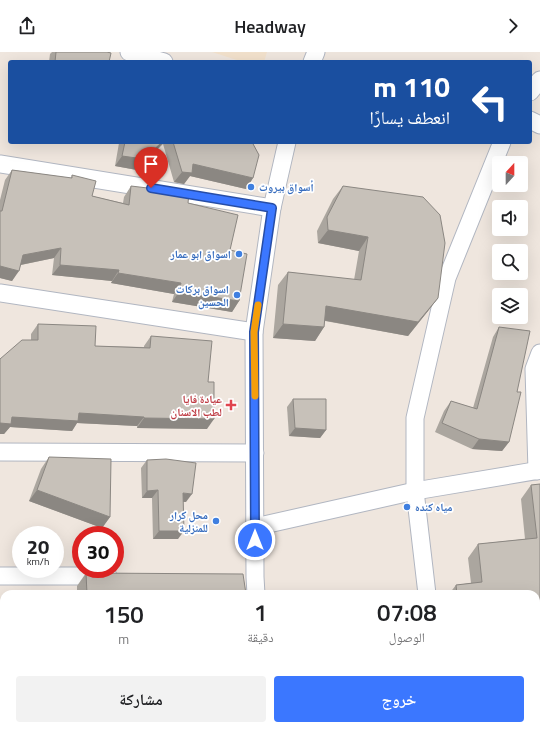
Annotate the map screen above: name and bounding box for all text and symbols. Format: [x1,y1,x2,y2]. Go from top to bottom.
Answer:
text: Headway [234,13,306,40]
icon: share [16,15,38,37]
icon: forward [502,15,524,37]
text: 110 m [373,65,450,108]
icon: left [464,76,516,128]
text: انعطف يسارًا [369,104,450,131]
pin [134,147,168,188]
icon: arrive [140,153,162,175]
north arrow [492,156,528,192]
map controls [492,156,528,324]
place label: أسواق بيروت [259,179,314,195]
marker: أسواق بيروت [246,182,256,192]
button: sound [492,200,528,236]
button: search [492,244,528,280]
place label: اسواق ابو عمار [170,246,231,262]
marker: اسواق ابو عمار [234,249,244,259]
place label: اسواق بركات الحسين [176,281,229,310]
button: layers [492,288,528,324]
marker: اسواق بركات الحسين [232,290,242,300]
place label: عيادة فايا لطب الاسنان [171,391,222,420]
marker: عيادة فايا لطب الاسنان [225,399,237,411]
place label: مياه كنده [415,499,453,515]
marker: مياه كنده [402,502,412,512]
place label: محل كرار للمنزلية [169,507,208,536]
marker: محل كرار للمنزلية [211,516,221,526]
position arrow [234,519,276,561]
speed limit sign: 30 [72,526,124,578]
text: 20 [27,531,49,562]
text: km/h [27,554,49,569]
text: 1 [254,594,267,630]
text: 07:08 [377,594,437,630]
text: 150 [103,596,144,632]
text: دقيقة [247,627,274,647]
text: الوصول [389,627,425,647]
text: m [118,629,129,649]
button: مشاركة [16,676,266,722]
button: خروج [274,676,524,722]

